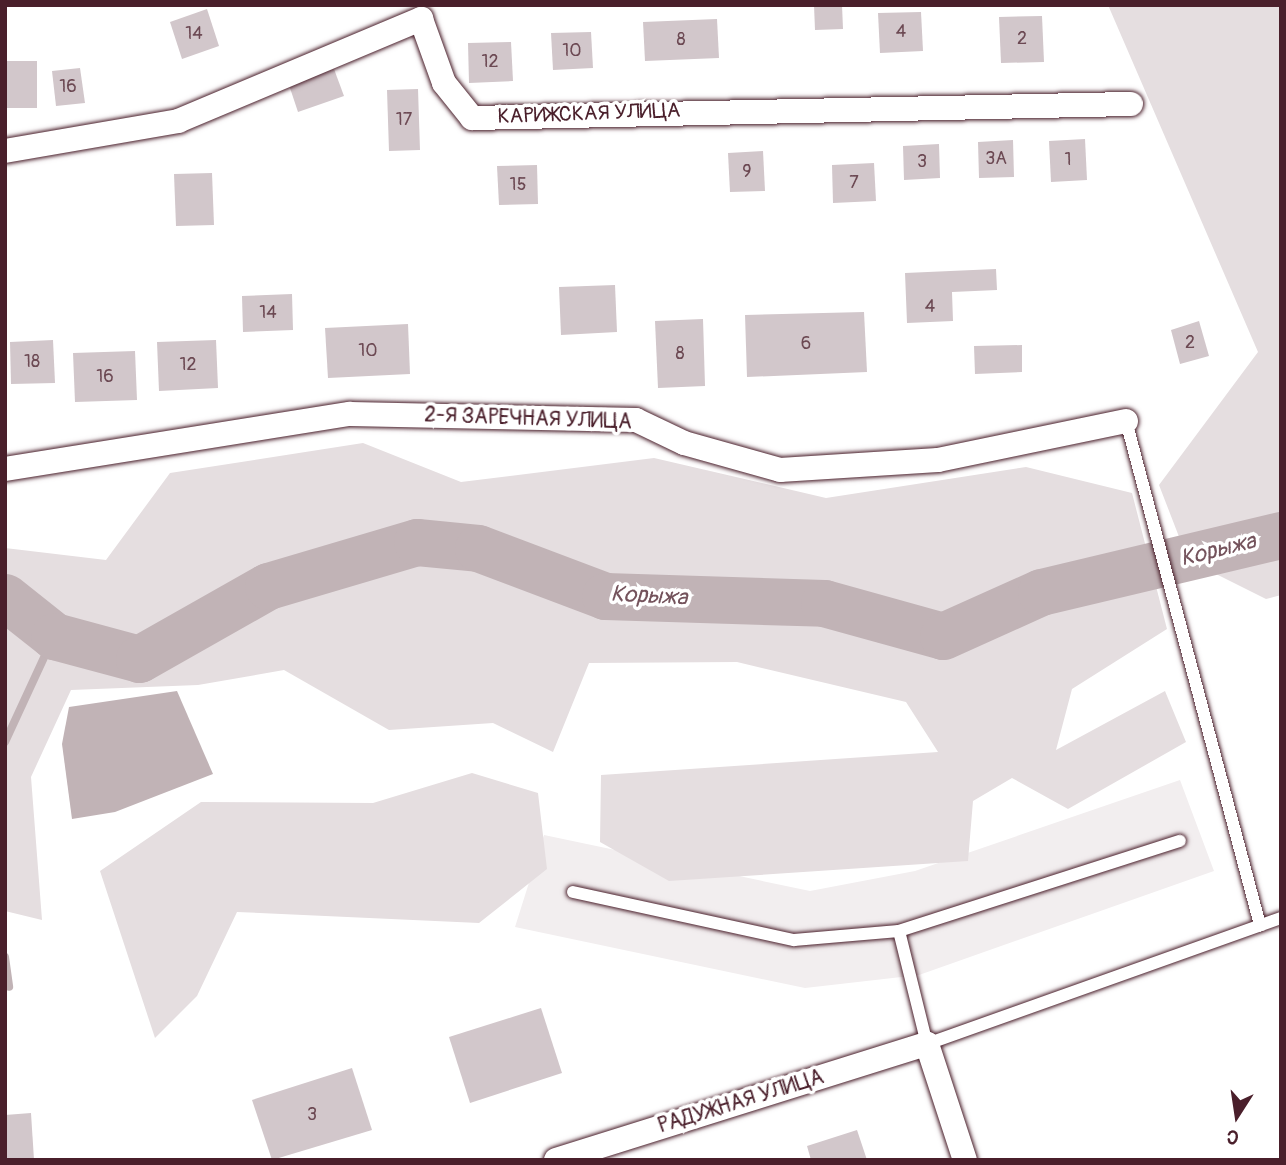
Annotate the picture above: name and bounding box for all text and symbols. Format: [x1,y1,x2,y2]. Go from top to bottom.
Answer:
house number: 4 [896,21,906,43]
house number: 14 [185,23,203,45]
house number: 2 [1017,28,1027,50]
house number: 8 [676,29,686,51]
house number: 10 [562,40,582,62]
house number: 12 [481,51,499,73]
house number: 16 [59,76,77,98]
street label: КАРИЖСКАЯ УЛИЦА [497,98,681,130]
house number: 17 [396,109,412,131]
house number: 3А [985,148,1007,170]
house number: 1 [1064,149,1072,171]
house number: 3 [917,151,927,173]
house number: 9 [742,161,752,183]
house number: 7 [849,172,859,194]
house number: 15 [510,174,526,196]
house number: 4 [925,296,935,318]
house number: 14 [259,302,277,324]
house number: 2 [1185,332,1195,354]
house number: 6 [801,333,811,355]
house number: 10 [358,340,378,362]
house number: 8 [675,343,685,365]
house number: 18 [24,351,40,373]
house number: 12 [179,354,197,376]
house number: 16 [96,366,114,388]
street label: 2-Я ЗАРЕЧНАЯ УЛИЦА [424,403,632,435]
water label: Корыжа [1177,527,1259,573]
water label: Корыжа [610,580,688,612]
street label: РАДУЖНАЯ УЛИЦА [655,1065,827,1139]
north arrow [1202,1081,1272,1151]
house number: 3 [307,1104,317,1126]
text: С [1224,1124,1241,1150]

